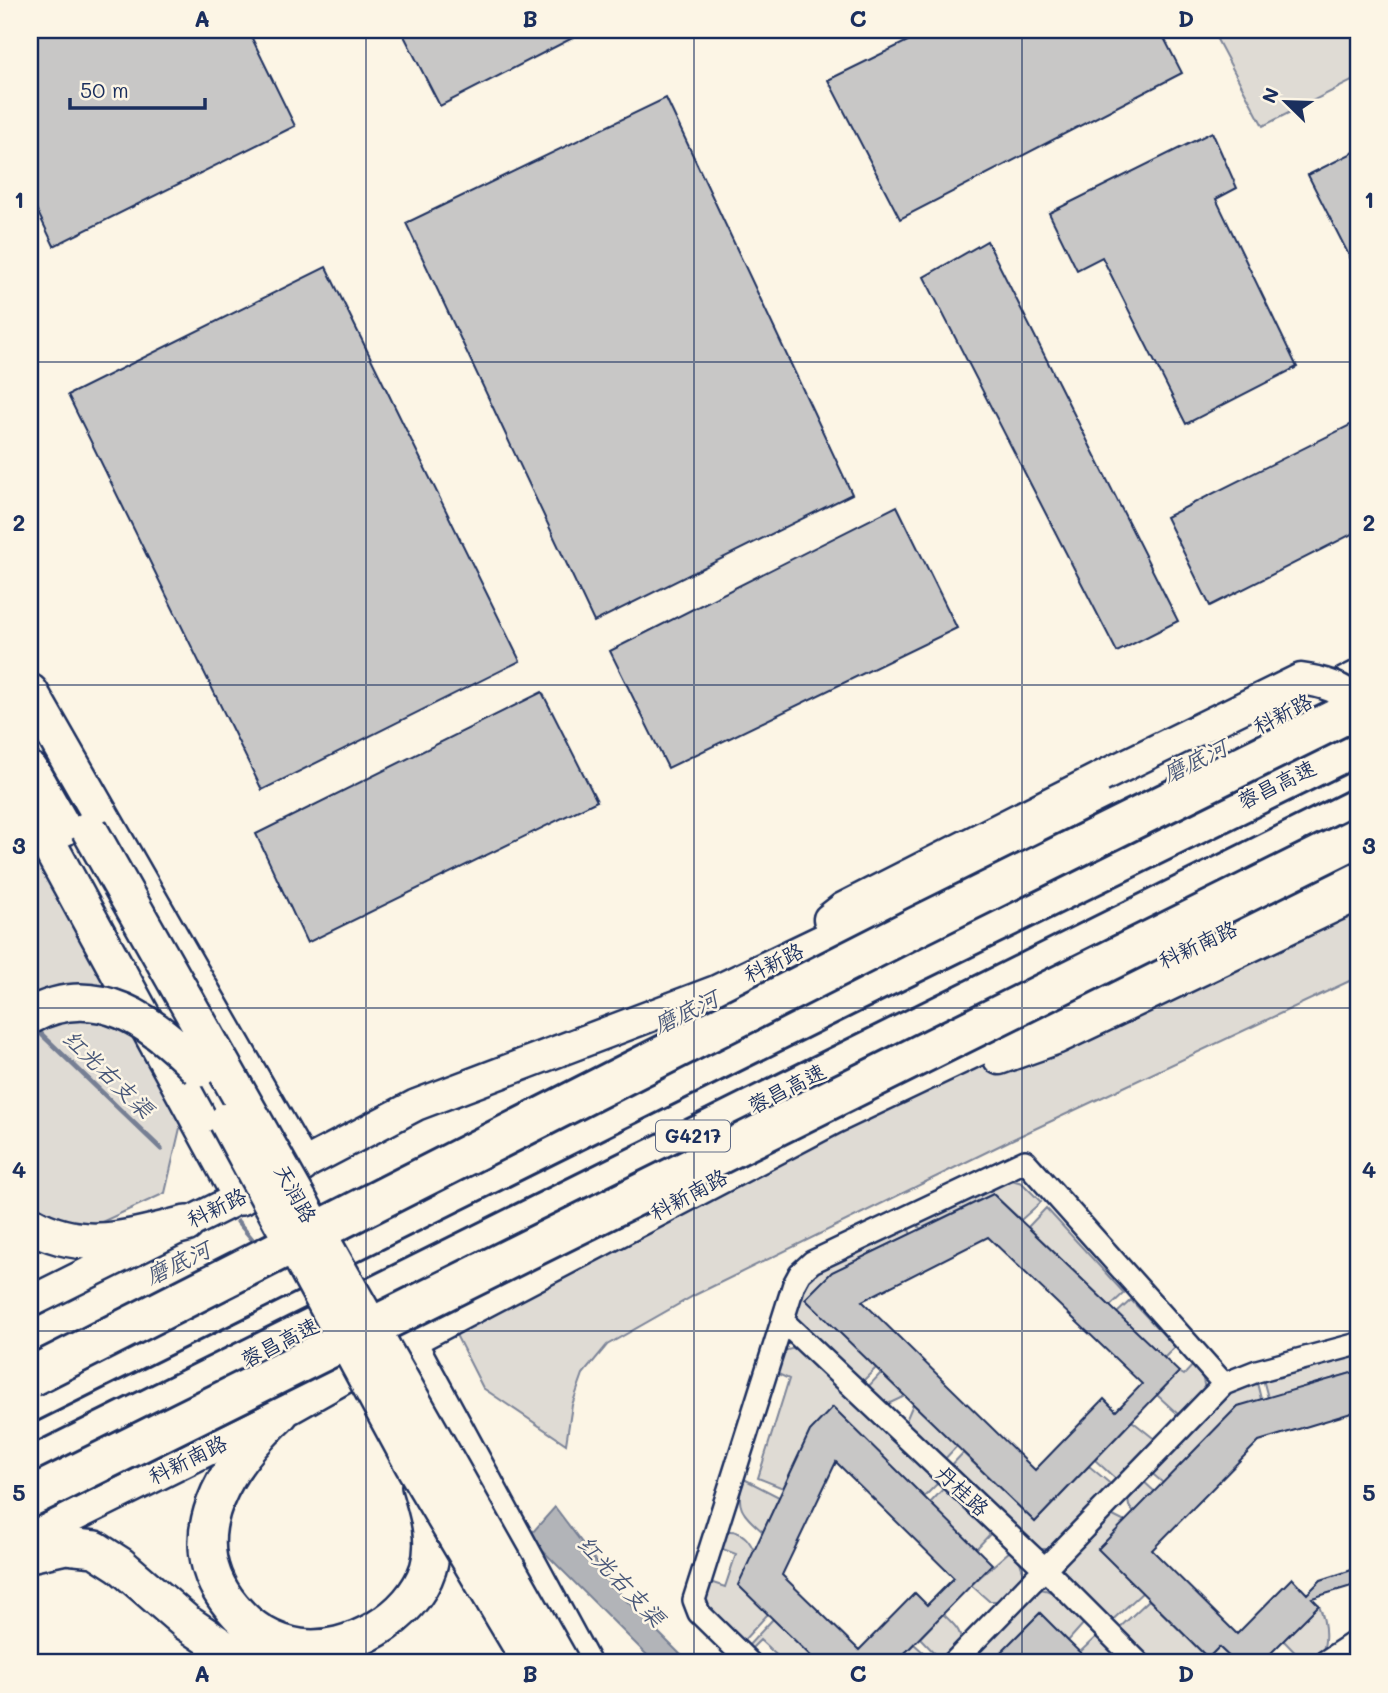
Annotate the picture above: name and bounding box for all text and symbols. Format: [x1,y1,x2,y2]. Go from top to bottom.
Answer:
text: A [194,3,210,33]
text: B [522,3,538,33]
text: C [849,3,867,33]
text: D [1178,3,1194,33]
scale bar [70,66,205,110]
north arrow [1252,66,1322,136]
text: 50 m [80,76,129,103]
text: N [1256,84,1284,107]
text: 1 [14,184,24,214]
text: 1 [1364,184,1374,214]
text: 2 [13,507,25,537]
text: 2 [1363,507,1375,537]
street label: 科新路 [1248,686,1317,739]
water label: 磨底河 [1157,730,1236,789]
street label: 蓉昌高速 [1233,753,1320,814]
text: 3 [12,830,26,860]
text: 3 [1362,830,1376,860]
street label: 科新南路 [1154,914,1241,974]
street label: 科新路 [739,936,808,988]
water label: 磨底河 [648,981,727,1040]
water label: 红光右支渠 [57,1023,162,1125]
street label: 蓉昌高速 [743,1057,830,1119]
road number: G4217 [656,1120,730,1152]
text: 4 [12,1154,26,1184]
text: 4 [1362,1154,1376,1184]
street label: 天润路 [269,1159,323,1227]
street label: 科新南路 [645,1162,732,1225]
street label: 科新路 [182,1181,251,1233]
water label: 磨底河 [140,1232,219,1291]
street label: 蓉昌高速 [236,1311,323,1373]
street label: 科新南路 [144,1428,231,1489]
street label: 丹桂路 [931,1459,995,1521]
text: 5 [12,1477,26,1507]
text: 5 [1362,1477,1376,1507]
water label: 红光右支渠 [572,1528,673,1634]
text: A [194,1658,210,1688]
text: B [522,1658,538,1688]
text: C [849,1658,867,1688]
text: D [1178,1658,1194,1688]

